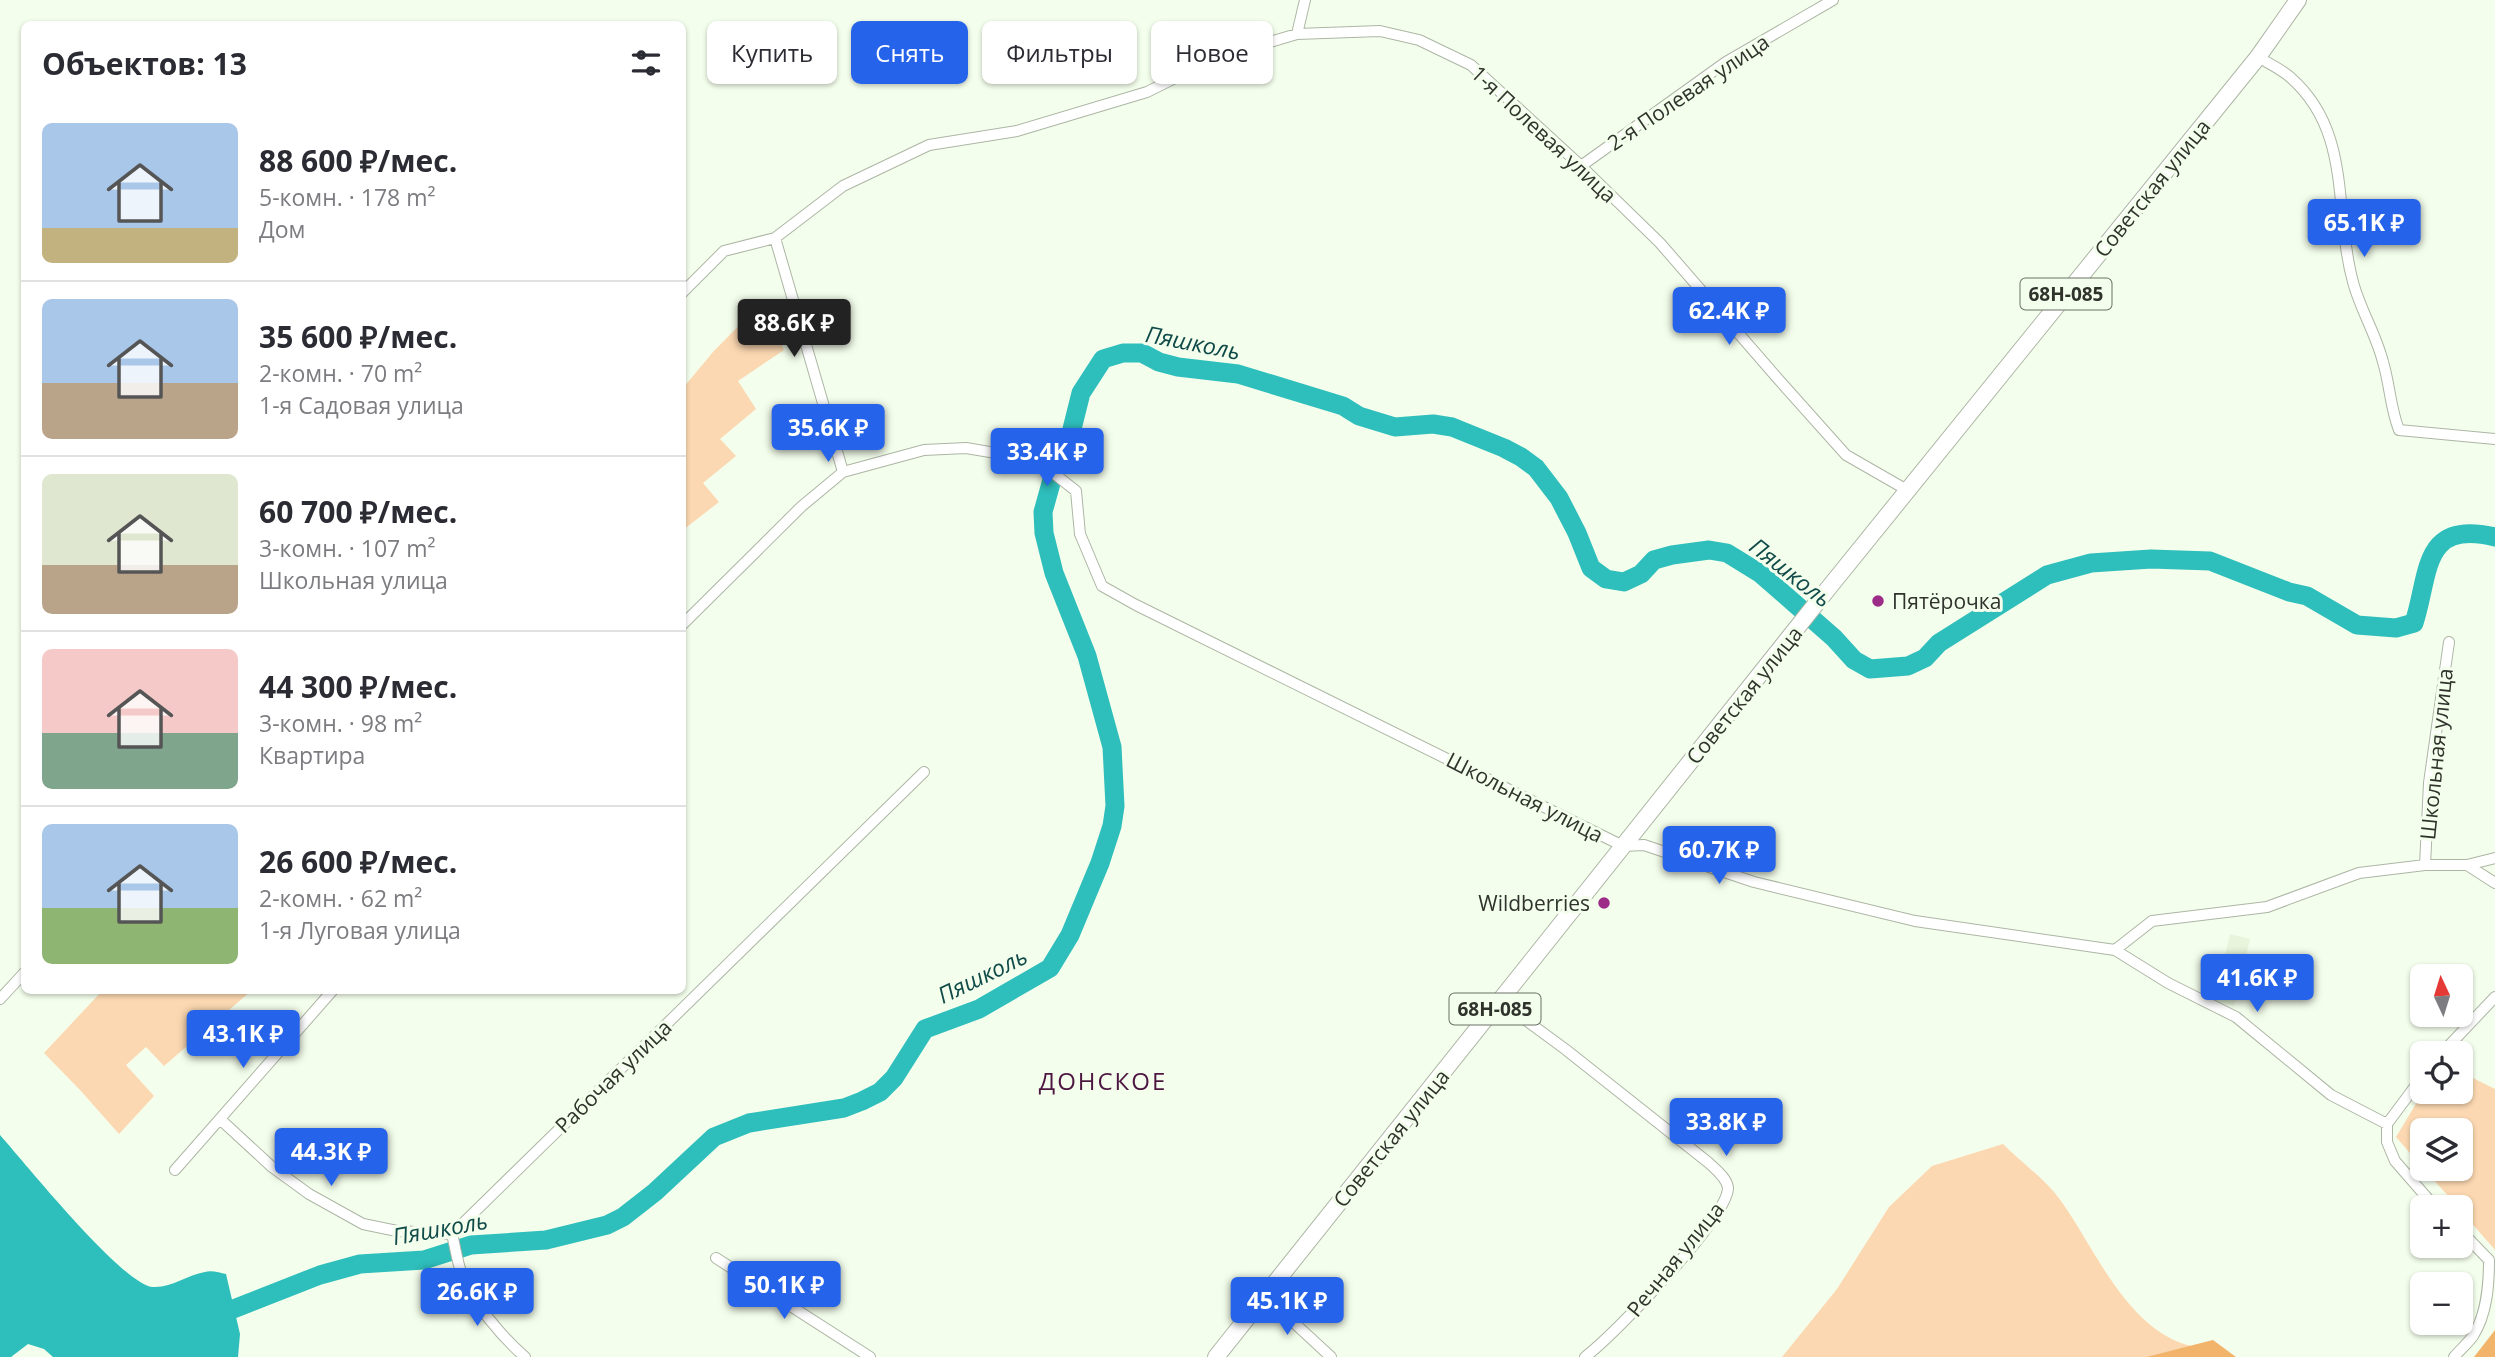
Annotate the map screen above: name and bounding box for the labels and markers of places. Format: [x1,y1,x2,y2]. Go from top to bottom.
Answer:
pin: 65.1K ₽ [2299,200,2429,259]
pin: 62.4K ₽ [1664,288,1794,347]
pin: 88.6K ₽ [729,300,859,359]
pin: 35.6K ₽ [763,405,893,464]
pin: 33.4K ₽ [982,428,1112,488]
place label: Пятёрочка [1892,587,2001,615]
marker: Пятёрочка [1870,593,1886,609]
pin: 60.7K ₽ [1654,826,1784,886]
place label: Wildberries [1478,889,1590,917]
marker: Wildberries [1596,895,1612,911]
pin: 41.6K ₽ [2192,954,2322,1014]
pin: 43.1K ₽ [178,1010,308,1070]
pin: 33.8K ₽ [1661,1098,1791,1158]
pin: 44.3K ₽ [266,1128,396,1188]
pin: 50.1K ₽ [719,1262,849,1321]
pin: 26.6K ₽ [412,1268,542,1328]
pin: 45.1K ₽ [1222,1278,1352,1337]

